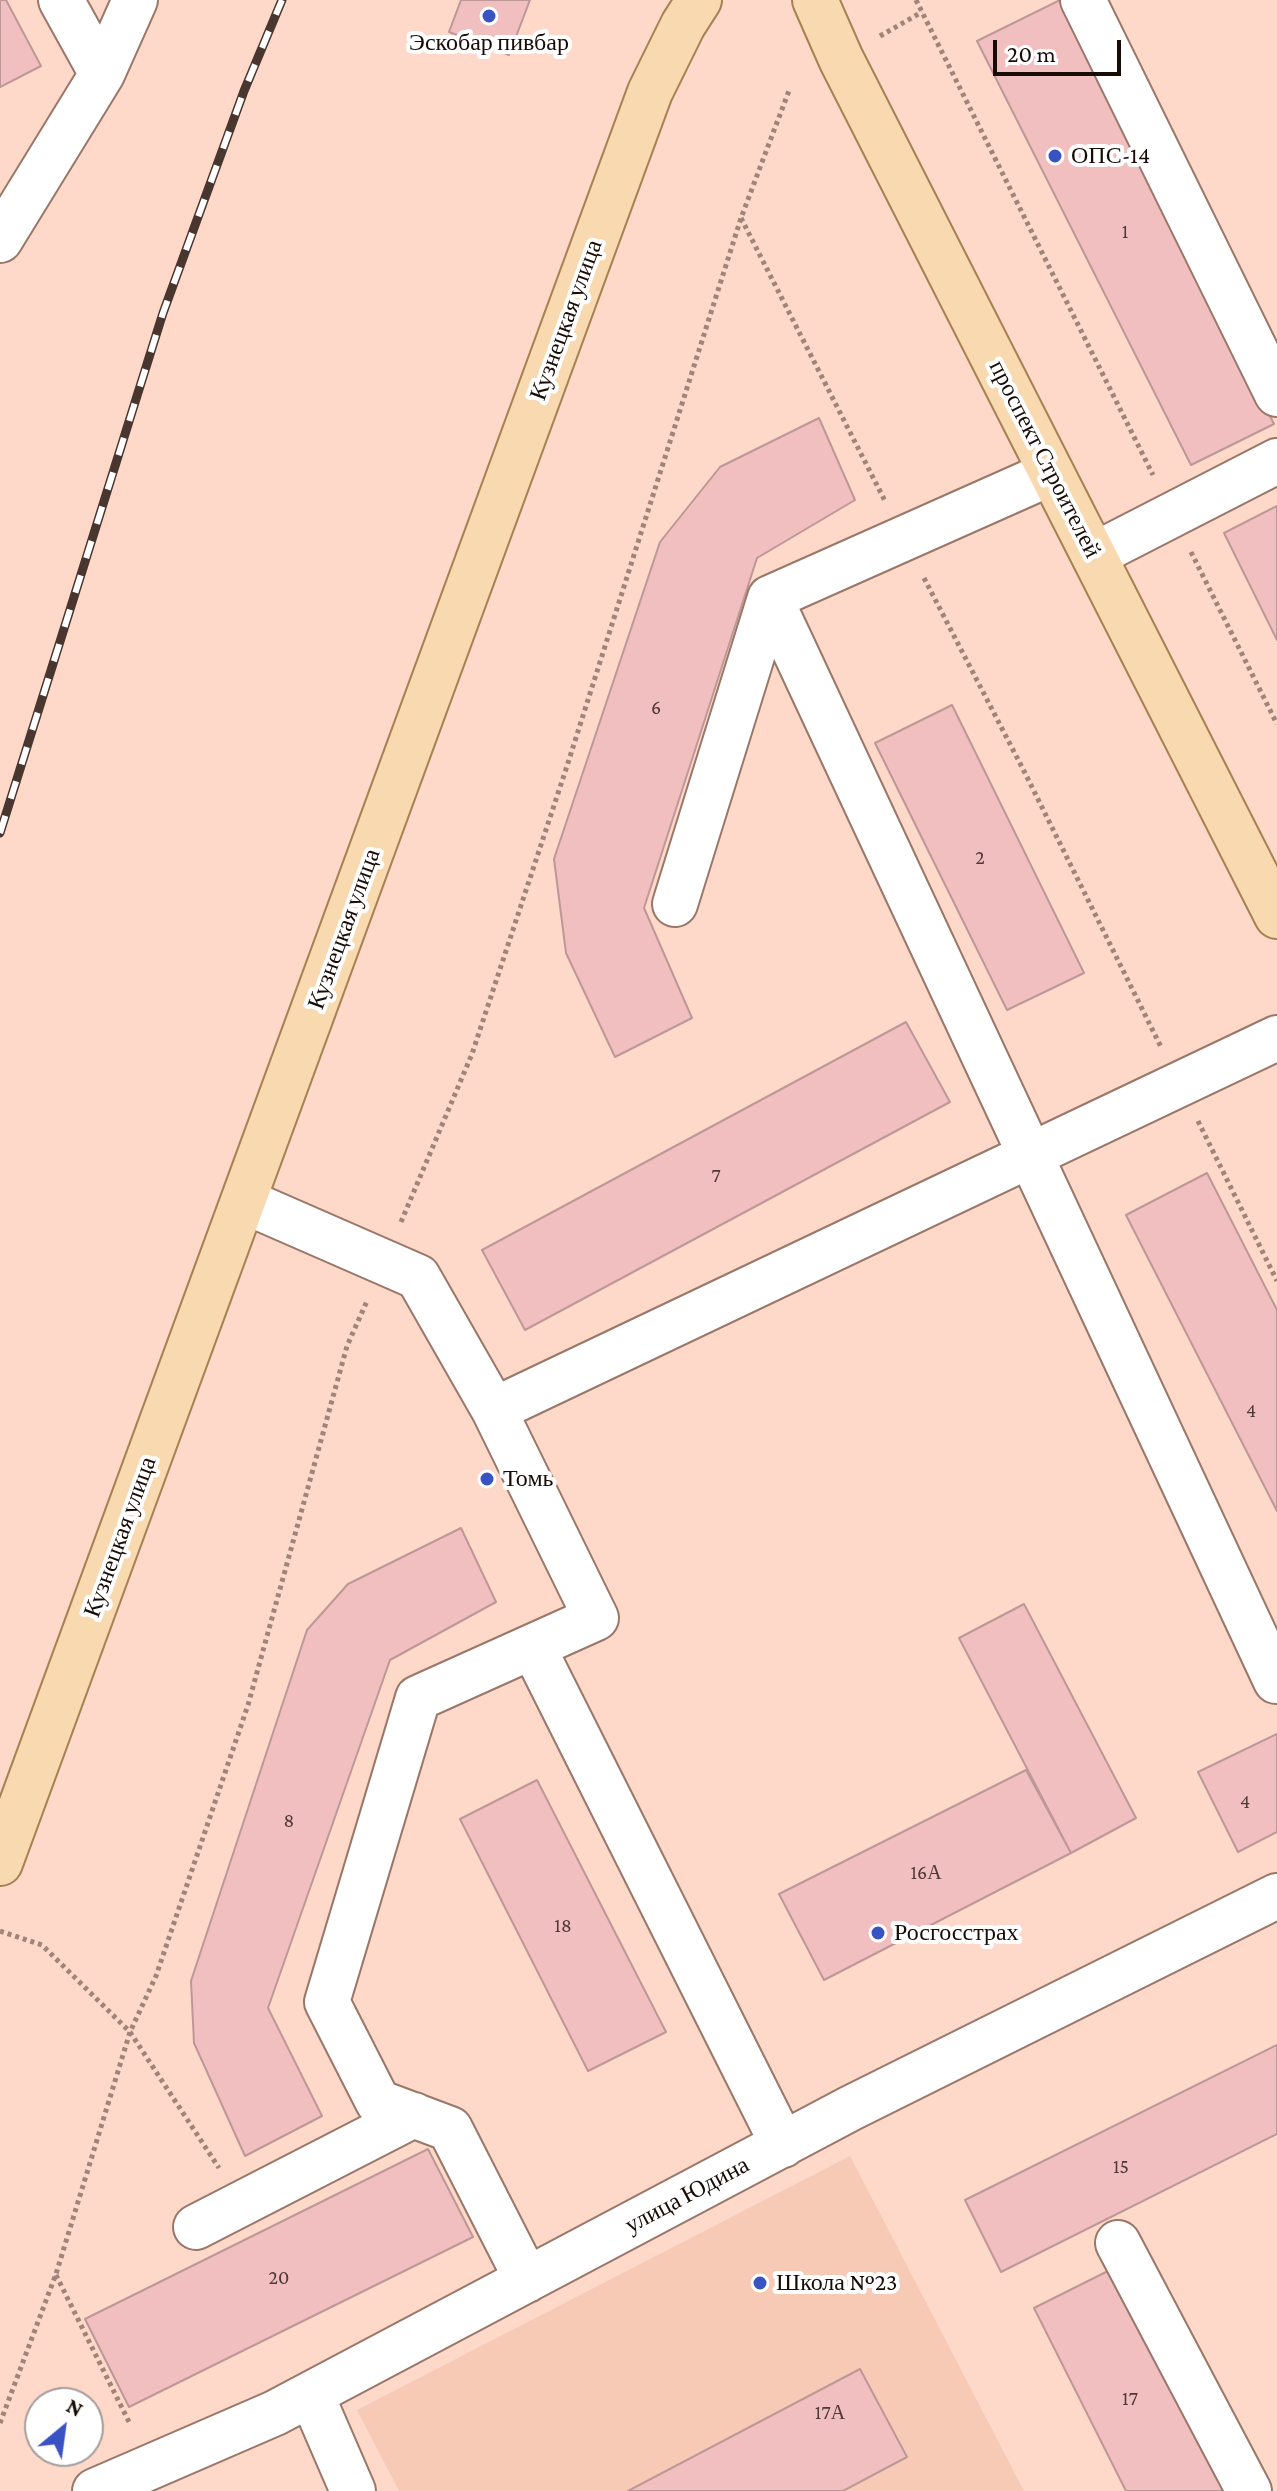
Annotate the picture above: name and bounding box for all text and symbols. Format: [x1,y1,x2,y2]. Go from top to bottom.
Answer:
marker: Эскобар пивбар [480,7,498,25]
scale bar [997,24,1125,74]
place label: Эскобар пивбар [409,29,569,57]
text: 20 m [1007,40,1056,67]
place label: ОПС-14 [1071,142,1150,170]
marker: ОПС-14 [1046,147,1064,165]
house number: 1 [1122,220,1128,244]
street label: Кузнецкая улица [524,236,608,404]
street label: проспект Строителей [983,355,1107,563]
house number: 6 [651,696,661,720]
street label: Кузнецкая улица [302,845,386,1013]
house number: 2 [975,846,985,870]
house number: 7 [711,1164,721,1188]
house number: 4 [1246,1399,1256,1423]
street label: Кузнецкая улица [78,1453,162,1621]
place label: Томь [503,1465,554,1493]
marker: Томь [478,1470,496,1488]
house number: 4 [1240,1790,1250,1814]
house number: 8 [284,1809,294,1833]
house number: 16А [910,1861,942,1885]
house number: 18 [554,1914,572,1938]
place label: Росгосстрах [894,1919,1019,1947]
marker: Росгосстрах [869,1924,887,1942]
street label: улица Юдина [620,2150,754,2240]
house number: 15 [1113,2155,1129,2179]
house number: 20 [269,2266,289,2290]
place label: Школа №23 [776,2269,897,2297]
marker: Школа №23 [751,2274,769,2292]
north arrow [24,2387,104,2467]
house number: 17 [1122,2387,1138,2411]
text: N [62,2393,88,2422]
house number: 17А [815,2401,845,2425]

